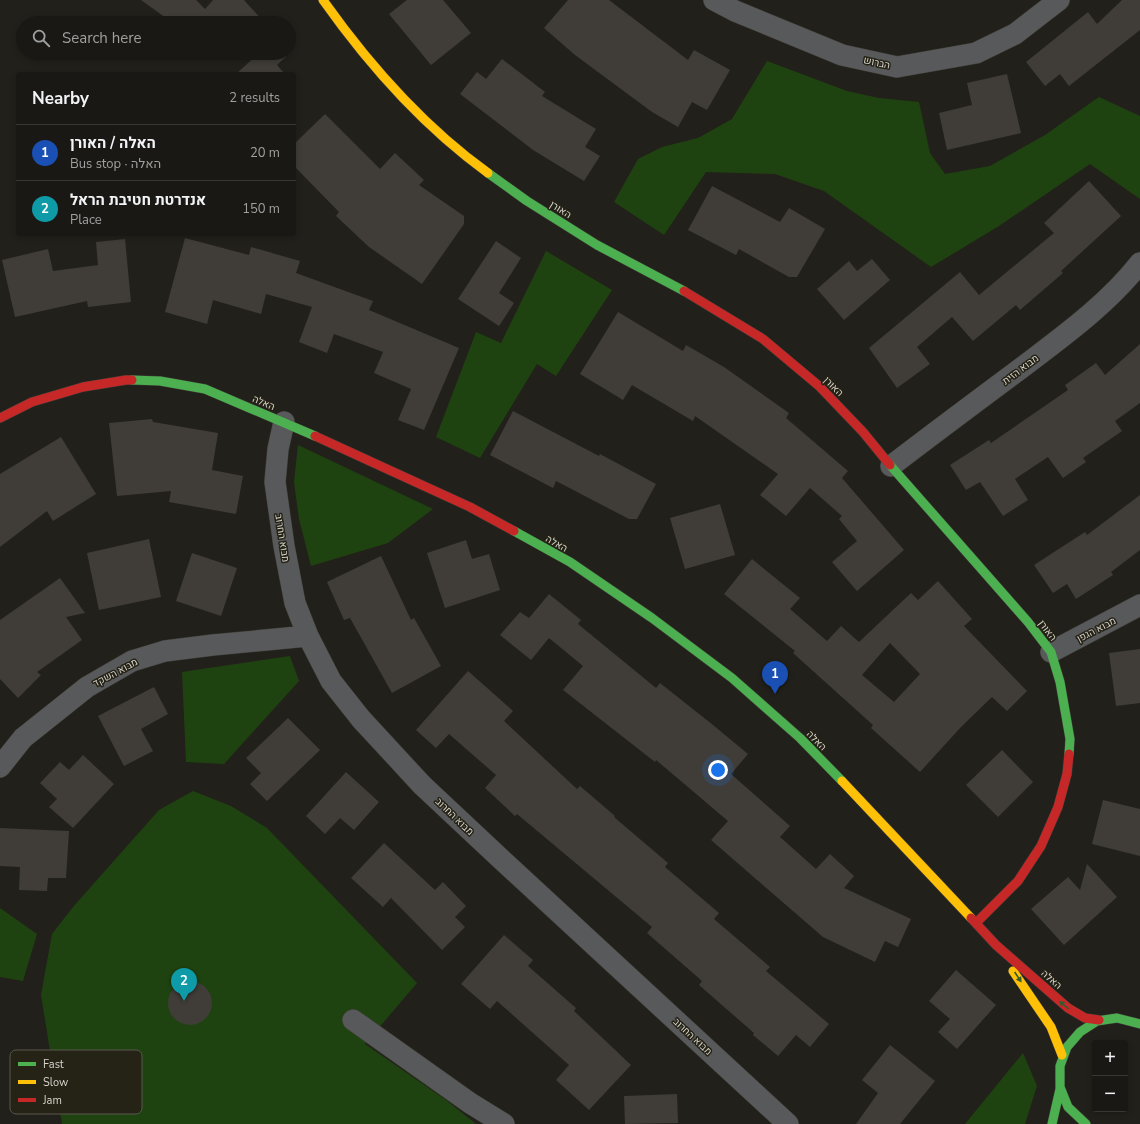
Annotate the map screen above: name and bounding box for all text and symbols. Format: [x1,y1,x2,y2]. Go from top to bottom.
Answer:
search box [16,16,296,60]
icon: search [30,27,52,49]
text: Search here [62,28,142,48]
street label: הברוש [862,53,892,73]
text: Nearby [32,87,89,110]
text: 2 results [229,89,280,107]
text: האלה / האורן [70,133,156,153]
text: 1 [41,144,49,162]
text: 20 m [250,144,280,162]
text: Bus stop · האלה [70,155,161,173]
text: אנדרטת חטיבת הראל [70,190,206,210]
street label: האורן [547,198,574,222]
text: 2 [41,200,49,218]
text: 150 m [242,200,280,218]
text: Place [70,211,102,229]
street label: מבוא הזית [1000,351,1042,388]
street label: האורן [820,374,846,400]
street label: האלה [250,392,277,414]
street label: מבוא החרוב [271,513,293,563]
street label: האלה [543,532,570,556]
street label: מבוא הגפן [1074,614,1119,646]
street label: האורן [1035,617,1060,644]
street label: מבוא השקד [91,655,140,691]
pin: 1 [762,661,788,694]
street label: האלה [803,728,830,754]
your location [708,760,728,780]
street label: מבוא החרוב [432,795,477,839]
street label: האלה [1038,967,1065,993]
pin: 2 [171,968,197,1001]
one-way arrow [1014,972,1022,982]
one-way arrow [1059,1000,1069,1009]
street label: מבוא החרוב [670,1015,715,1058]
map controls [1092,1040,1128,1112]
button: + [1092,1040,1128,1076]
legend [10,1050,142,1114]
text: Fast [43,1057,64,1072]
text: Slow [43,1075,68,1090]
button: − [1092,1076,1128,1112]
text: Jam [42,1093,62,1108]

